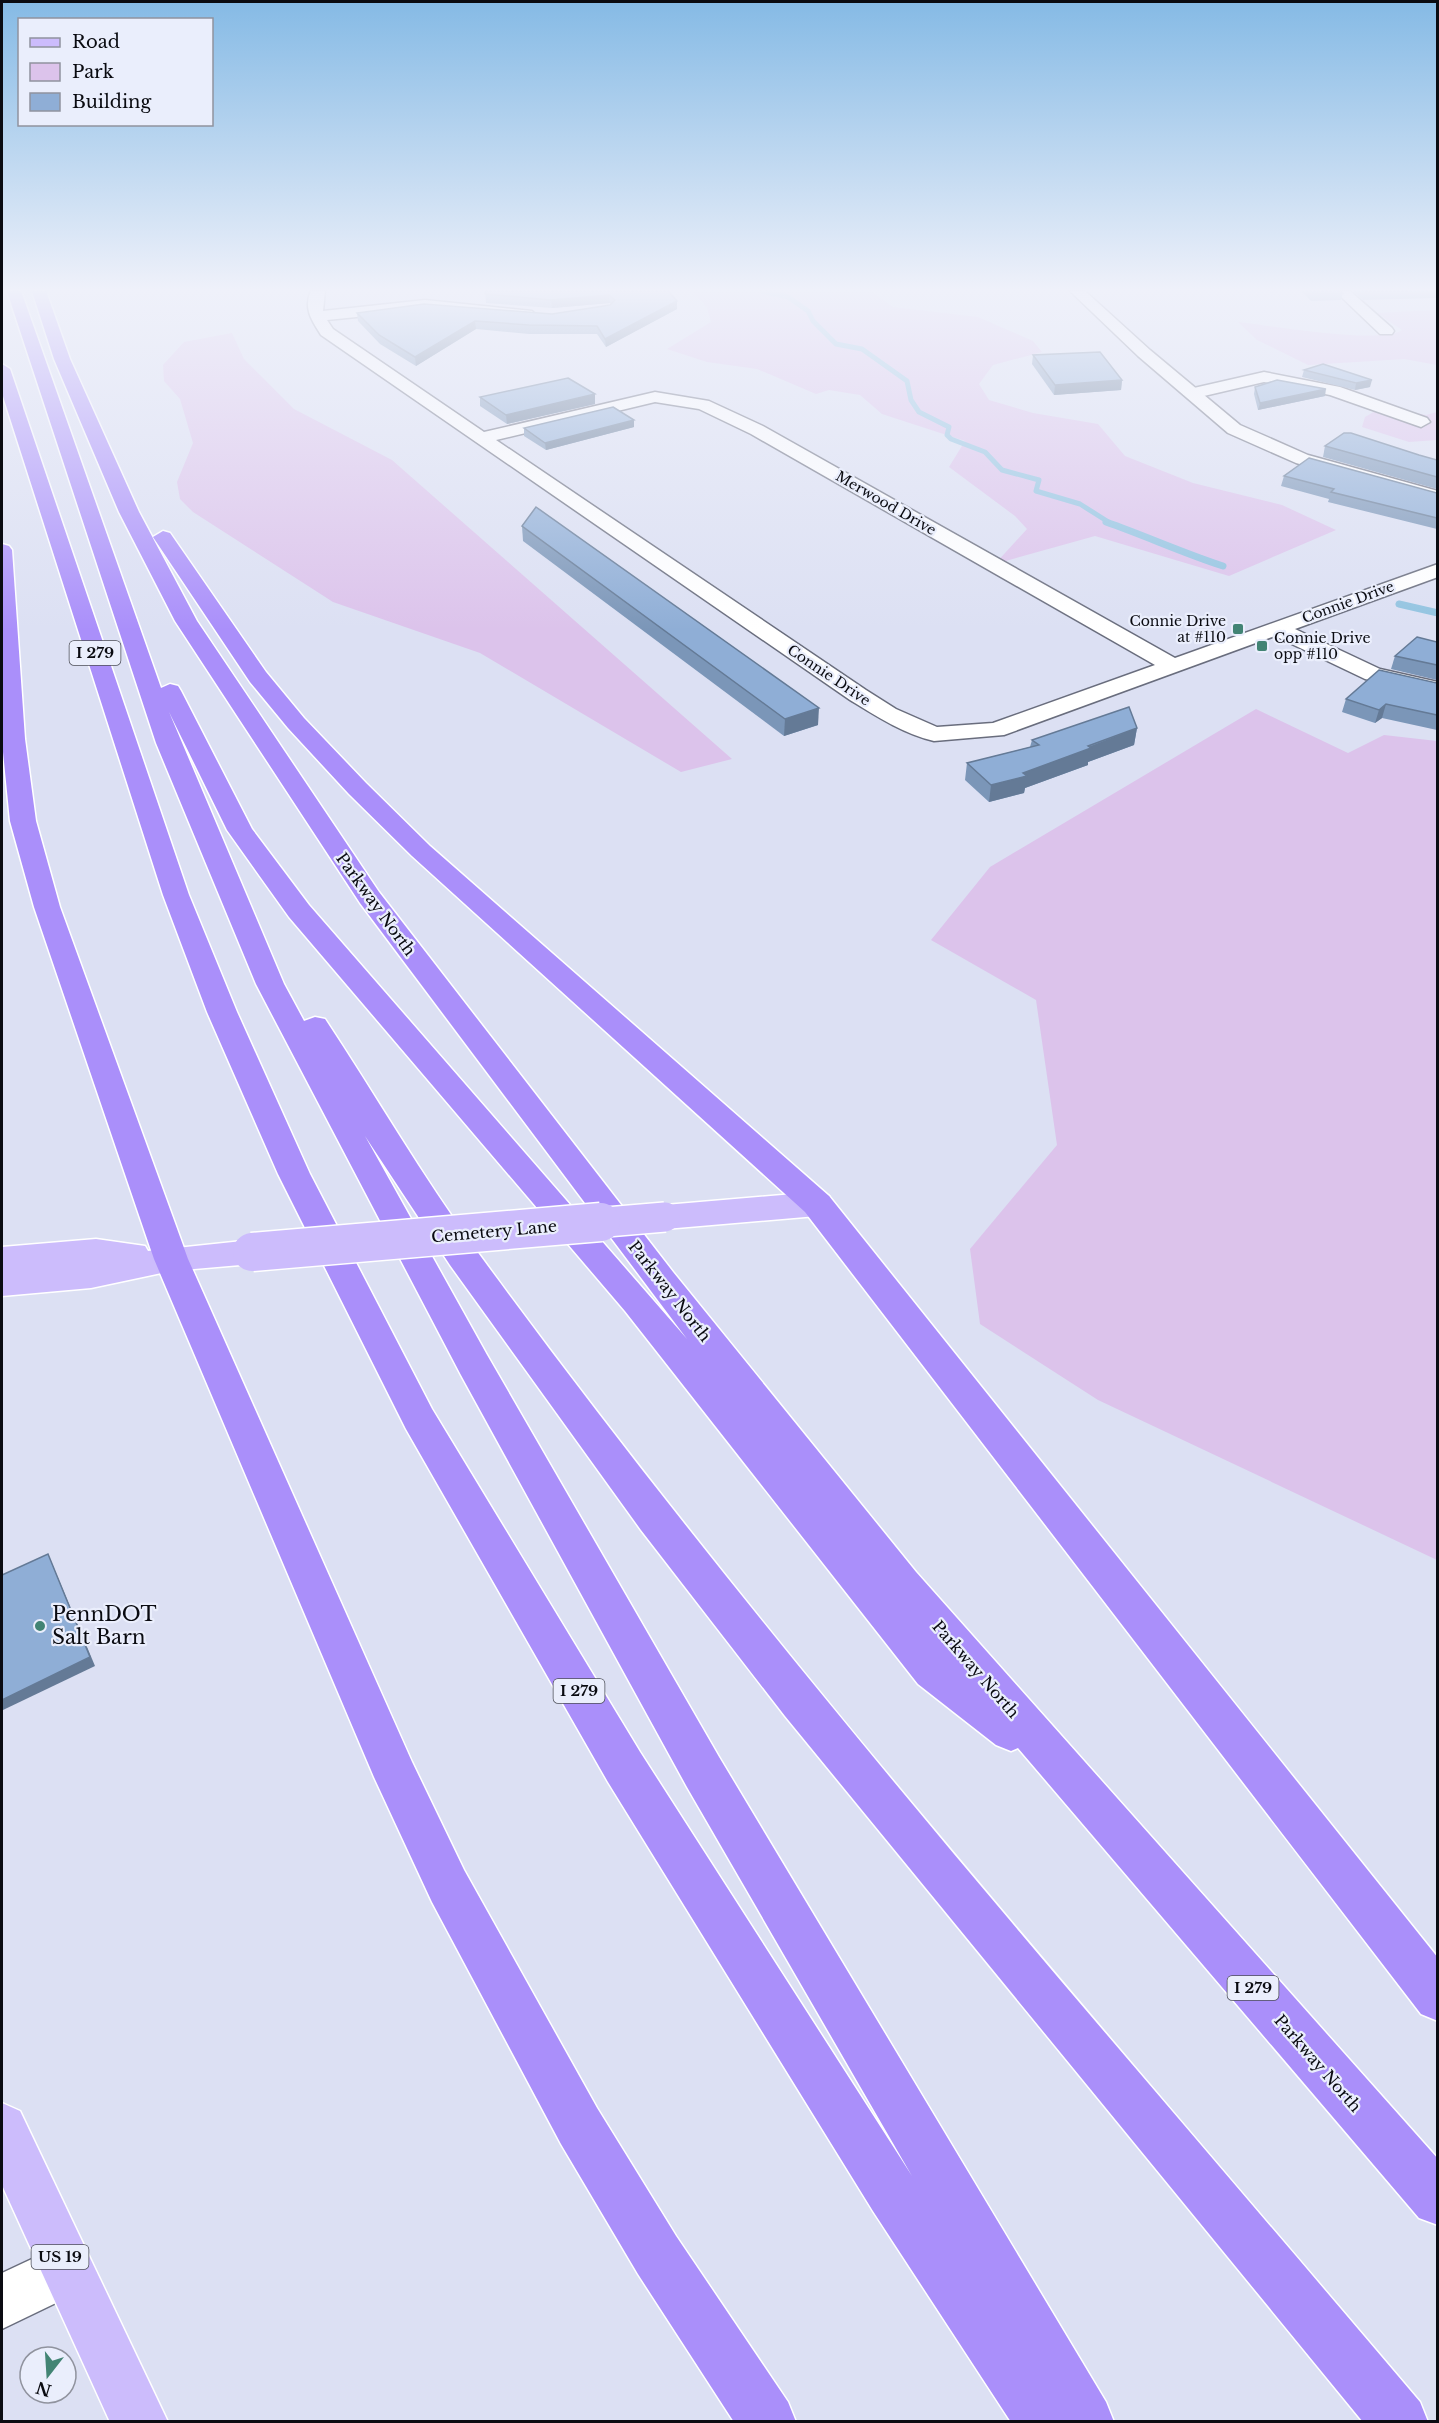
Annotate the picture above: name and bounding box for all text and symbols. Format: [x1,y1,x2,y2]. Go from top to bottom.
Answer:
legend [18,18,213,126]
text: Road [72,31,120,53]
text: Park [72,61,114,83]
text: Building [72,91,151,113]
street label: Merwood Drive [833,467,939,539]
street label: Connie Drive [1300,577,1396,627]
place label: Connie Drive at #110 [1129,612,1226,646]
marker: Connie Drive at #110 [1231,622,1245,636]
place label: Connie Drive opp #110 [1274,629,1371,663]
marker: Connie Drive opp #110 [1255,639,1269,653]
road number: I 279 [70,641,121,665]
street label: Connie Drive [784,641,874,709]
street label: Parkway North [332,849,420,959]
street label: Cemetery Lane [430,1216,558,1246]
street label: Parkway North [624,1237,716,1345]
place label: PennDOT Salt Barn [52,1602,157,1649]
street label: Parkway North [928,1616,1024,1722]
marker: PennDOT Salt Barn [33,1619,47,1633]
road number: I 279 [554,1679,604,1703]
road number: I 279 [1228,1976,1278,2000]
street label: Parkway North [1270,2010,1366,2116]
road number: US 19 [32,2245,88,2269]
north arrow [18,2345,78,2405]
text: N [33,2378,54,2401]

